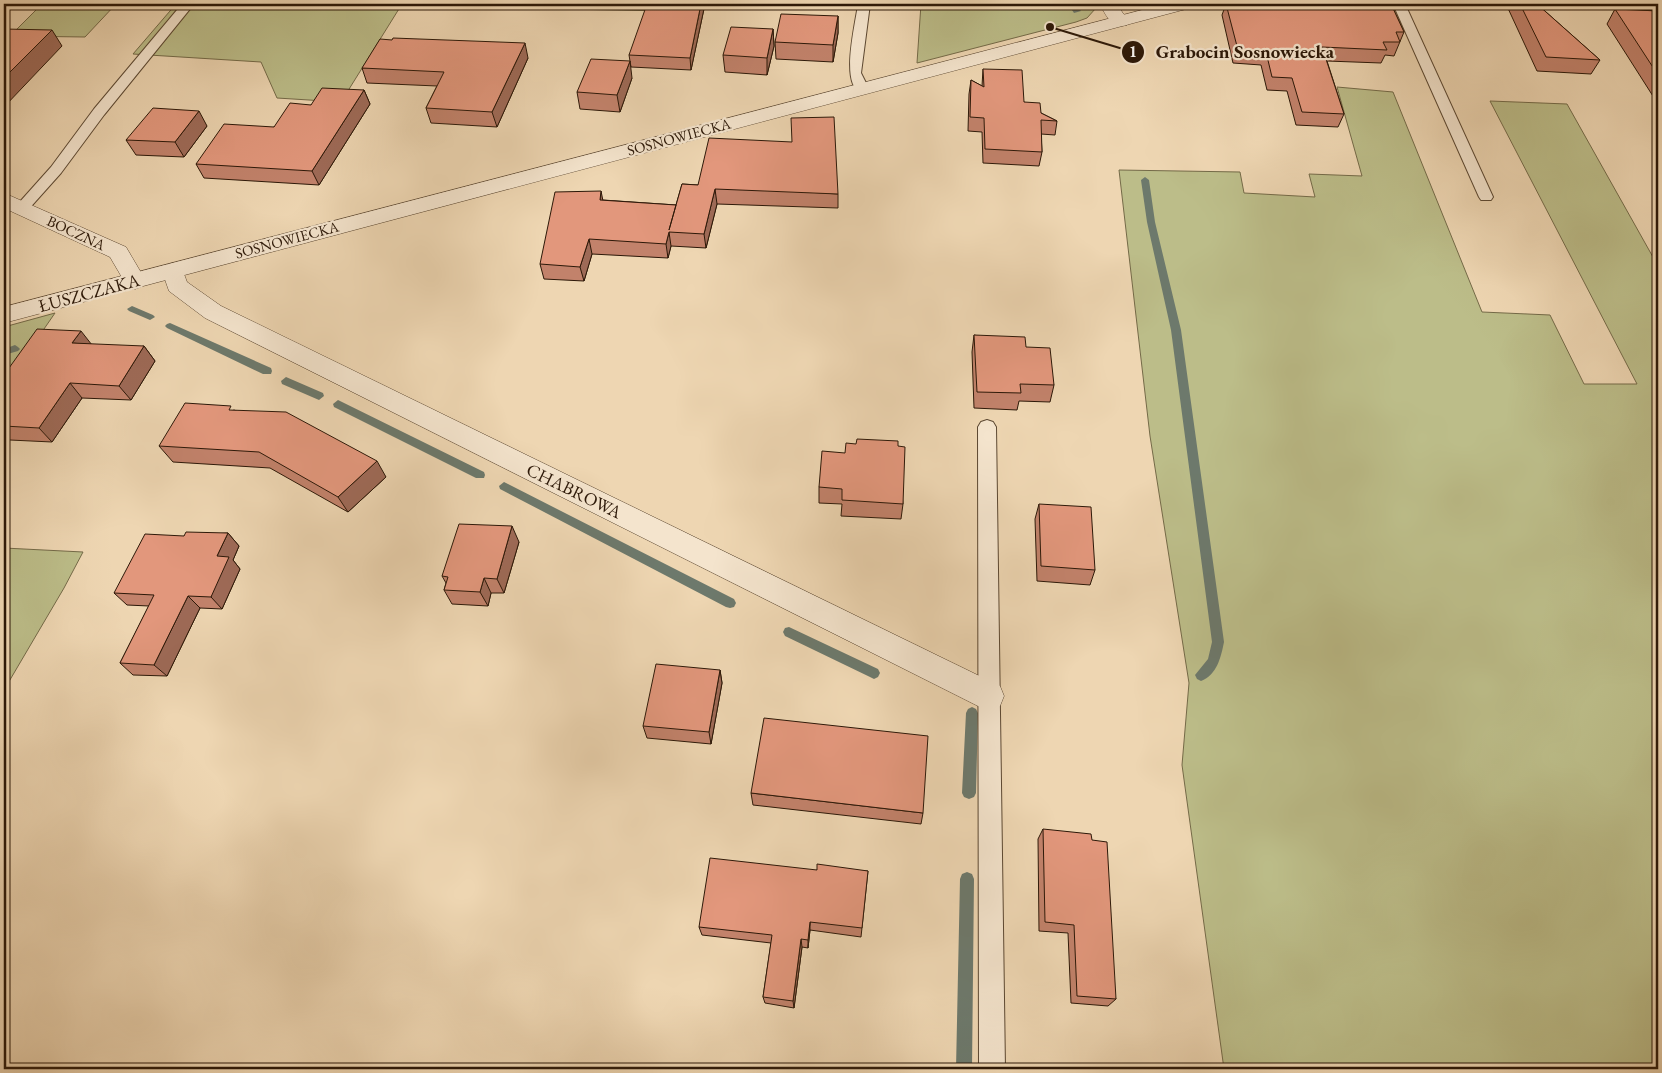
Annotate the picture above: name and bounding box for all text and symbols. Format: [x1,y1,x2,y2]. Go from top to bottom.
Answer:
callout: Grabocin Sosnowiecka [1121,35,1344,69]
text: Grabocin Sosnowiecka [1156,39,1335,64]
text: 1 [1129,42,1137,61]
street label: SOSNOWIECKA [625,113,733,160]
street label: BOCZNA [44,211,109,255]
street label: SOSNOWIECKA [233,216,341,263]
street label: ŁUSZCZAKA [36,268,143,317]
street label: CHABROWA [523,458,626,524]

